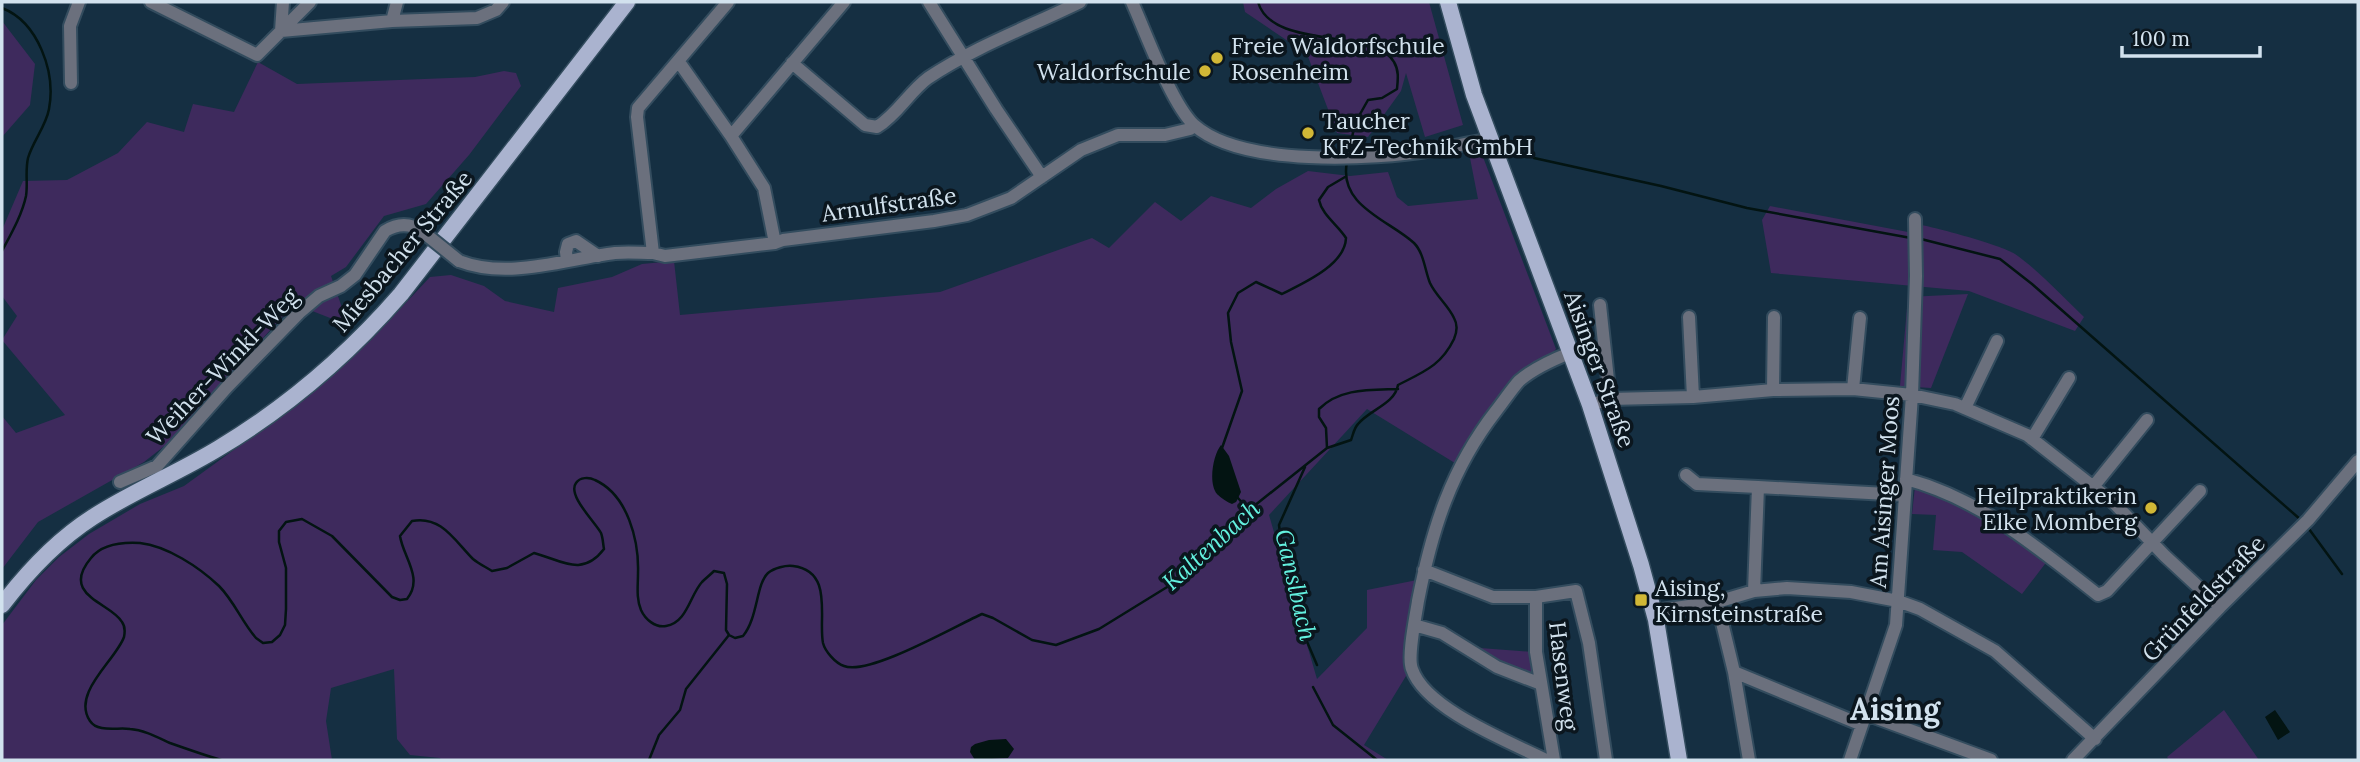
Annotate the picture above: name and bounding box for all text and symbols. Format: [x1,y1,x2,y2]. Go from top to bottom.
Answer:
scale bar [2122,14,2260,58]
text: 100 m [2132,25,2190,52]
place label: Freie Waldorfschule Rosenheim [1231,31,1445,86]
marker: Freie Waldorfschule Rosenheim [1209,50,1225,66]
place label: Waldorfschule [1037,57,1191,86]
marker: Waldorfschule [1197,63,1213,79]
place label: Taucher KFZ-Technik GmbH [1322,106,1533,161]
marker: Taucher KFZ-Technik GmbH [1300,125,1316,141]
street label: Miesbacher Straße [326,164,478,338]
street label: Arnulfstraße [819,180,958,228]
street label: Weiher-Winkl-Weg [140,281,305,450]
street label: Aisinger Straße [1558,286,1642,451]
street label: Am Aisinger Moos [1863,395,1905,590]
place label: Heilpraktikerin Elke Momberg [1976,481,2138,536]
water label: Kaltenbach [1156,493,1267,597]
marker: Heilpraktikerin Elke Momberg [2143,500,2159,516]
water label: Ganslbach [1268,526,1324,644]
street label: Grünfeldstraße [2135,529,2271,667]
place label: Aising, Kirnsteinstraße [1654,573,1823,628]
marker: Aising, Kirnsteinstraße [1633,592,1649,608]
street label: Hasenweg [1543,620,1585,733]
district label: Aising [1850,690,1941,729]

